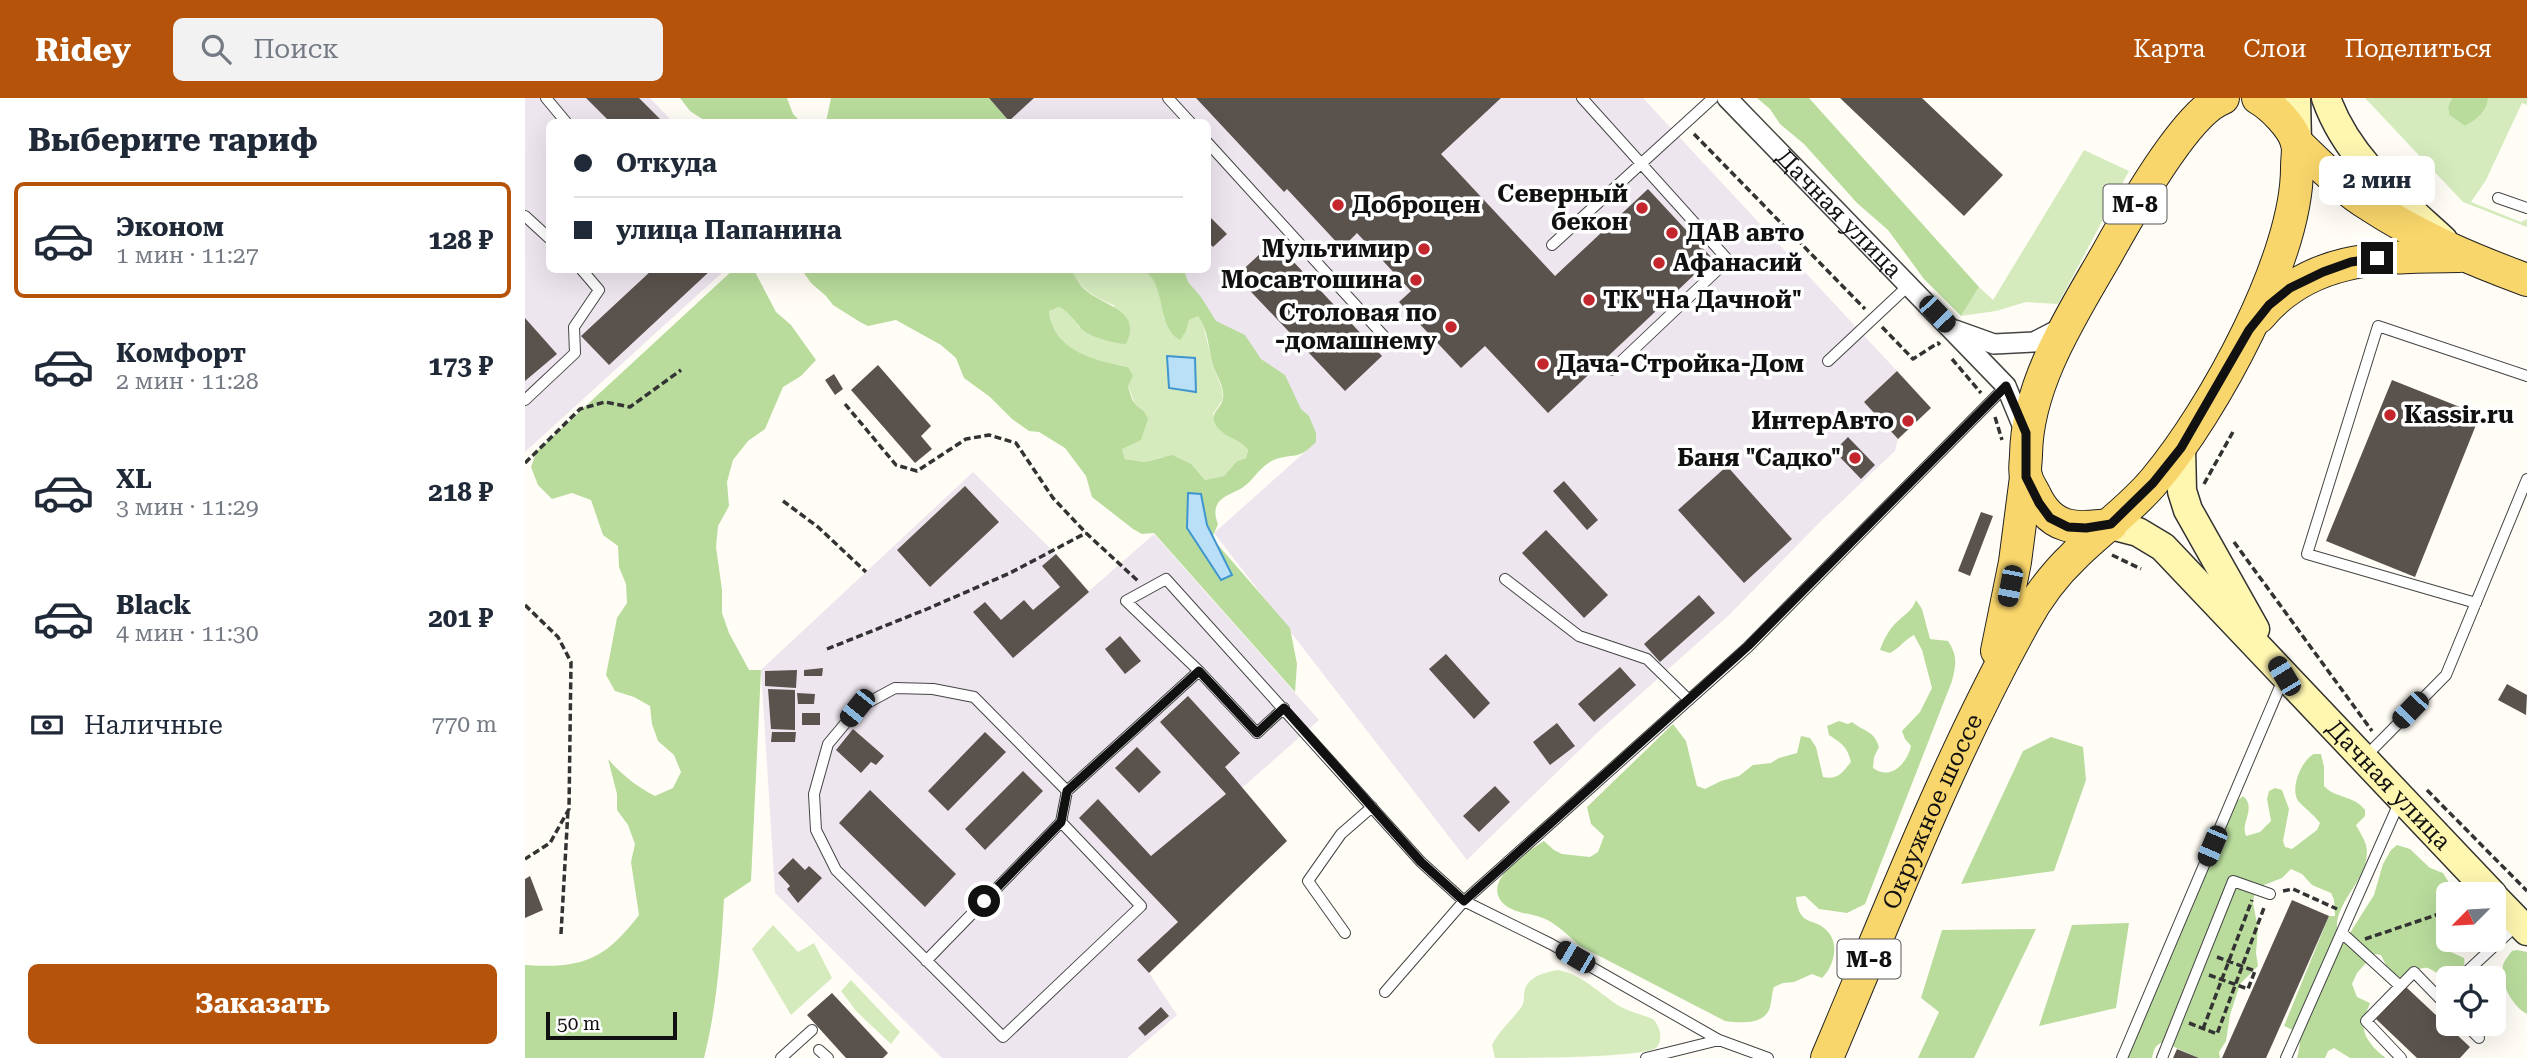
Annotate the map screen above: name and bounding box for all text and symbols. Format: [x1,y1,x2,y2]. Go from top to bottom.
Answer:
search box [173,18,663,81]
text: Ridey [35,30,131,69]
icon: search [197,30,235,68]
text: Поиск [253,34,339,64]
text: Карта [2133,35,2205,63]
text: Слои [2243,35,2306,63]
text: Поделиться [2344,35,2492,63]
text: Выберите тариф [28,121,318,159]
street label: Дачная улица [1771,144,1908,284]
text: Откуда [616,148,717,178]
callout: 2 мин [2319,156,2435,206]
text: 2 мин [2343,167,2411,194]
place label: Северный бекон [1497,180,1628,236]
road number: М-8 [2103,184,2167,223]
place label: Доброцен [1352,191,1480,219]
marker: Доброцен [1330,197,1346,213]
marker: Северный бекон [1634,200,1650,216]
icon: car [32,209,95,272]
text: Эконом [116,212,224,242]
text: улица Папанина [616,215,842,245]
place label: ДАВ авто [1686,219,1804,247]
text: 128 ₽ [428,225,493,255]
marker: ДАВ авто [1664,225,1680,241]
place label: Мультимир [1262,235,1410,263]
marker: Мультимир [1416,241,1432,257]
text: 1 мин · 11:27 [116,242,259,269]
route end [2361,242,2393,274]
place label: Афанасий [1673,249,1802,277]
marker: Афанасий [1651,255,1667,271]
place label: Мосавтошина [1221,266,1402,294]
marker: Мосавтошина [1408,272,1424,288]
place label: ТК "На Дачной" [1603,286,1802,314]
marker: ТК "На Дачной" [1581,292,1597,308]
car [1915,292,1960,336]
place label: Столовая по -домашнему [1274,299,1438,355]
marker: Столовая по -домашнему [1443,319,1459,335]
icon: car [32,335,95,398]
text: Комфорт [116,338,246,368]
place label: Дача-Стройка-Дом [1557,350,1804,378]
text: 173 ₽ [428,351,493,381]
marker: Дача-Стройка-Дом [1535,356,1551,372]
text: 2 мин · 11:28 [116,368,259,395]
place label: Kassir.ru [2404,401,2514,429]
place label: ИнтерАвто [1751,407,1894,435]
marker: Kassir.ru [2382,407,2398,423]
marker: ИнтерАвто [1900,413,1916,429]
place label: Баня "Садко" [1677,444,1841,472]
marker: Баня "Садко" [1847,450,1863,466]
icon: car [32,461,95,524]
text: XL [116,464,152,494]
text: 218 ₽ [428,477,493,507]
text: 3 мин · 11:29 [116,494,259,521]
car [1996,563,2025,609]
icon: car [32,587,95,650]
text: Black [116,590,191,620]
text: 201 ₽ [428,603,493,633]
text: 4 мин · 11:30 [116,620,259,647]
car [2265,653,2304,699]
car [836,685,879,731]
car [2388,688,2433,732]
icon: cash [28,706,66,744]
street label: Окружное шоссе [1877,709,1988,914]
text: Наличные [84,710,223,740]
text: 770 m [432,711,497,738]
street label: Дачная улица [2321,714,2457,856]
car [2195,823,2230,869]
north arrow [2436,882,2506,952]
map controls [2436,882,2506,1036]
route start [968,885,1000,917]
car [1552,937,1599,977]
road number: М-8 [1837,940,1901,978]
button: Заказать [28,964,497,1044]
button: locate [2436,966,2506,1036]
scale bar [546,1009,677,1041]
text: 50 m [557,1012,600,1035]

